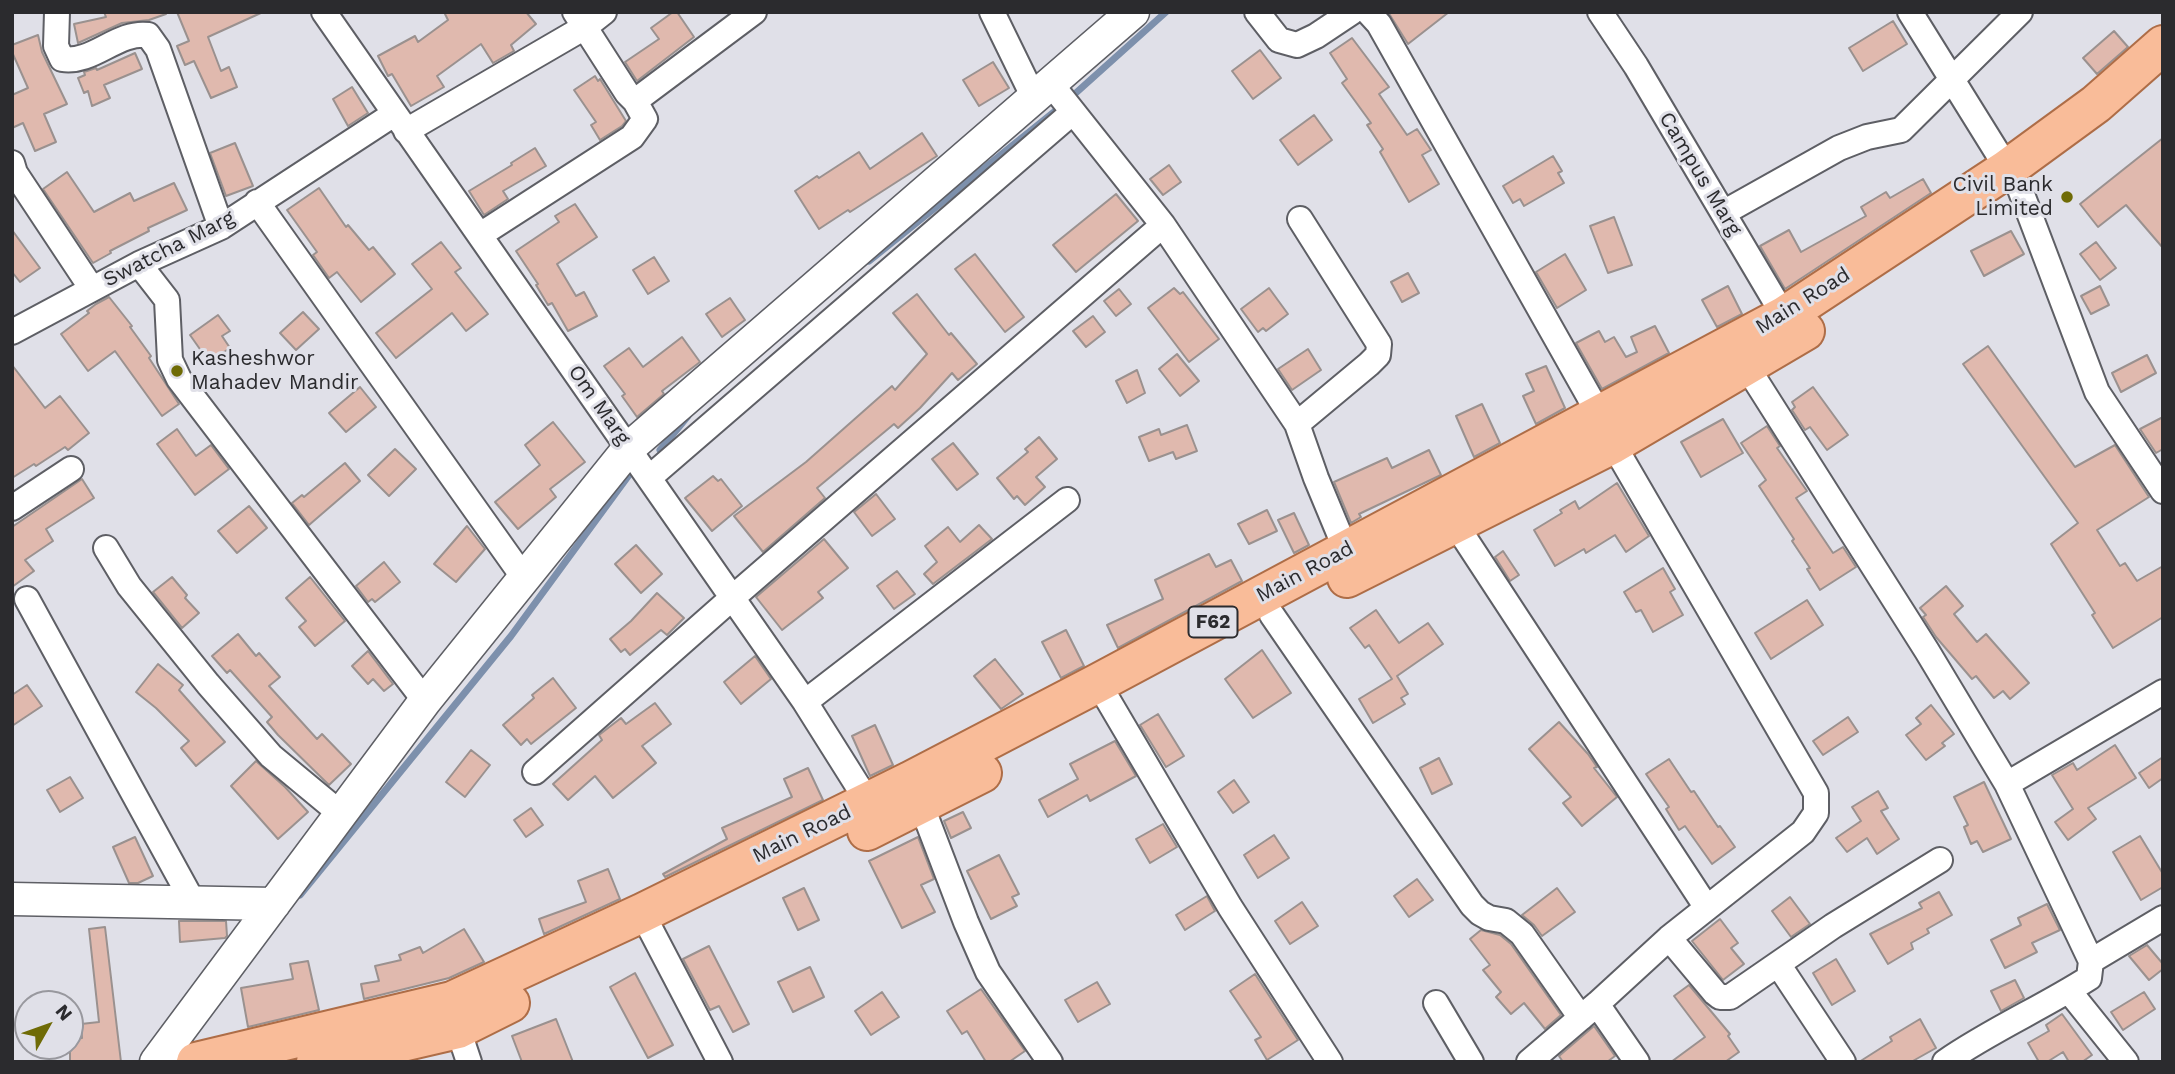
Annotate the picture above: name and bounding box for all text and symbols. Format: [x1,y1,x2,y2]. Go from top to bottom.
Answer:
street label: Campus Marg [1653,108,1747,240]
place label: Civil Bank Limited [1952,172,2053,222]
marker: Civil Bank Limited [2059,189,2075,205]
street label: Swatcha Marg [99,205,239,293]
street label: Main Road [1751,262,1855,340]
place label: Kasheshwor Mahadev Mandir [191,346,359,396]
street label: Om Marg [562,360,636,450]
marker: Kasheshwor Mahadev Mandir [169,363,185,379]
street label: Main Road [1252,536,1358,608]
road number: F62 [1188,607,1238,638]
street label: Main Road [749,799,855,869]
north arrow [14,990,84,1060]
text: N [51,1000,77,1025]

